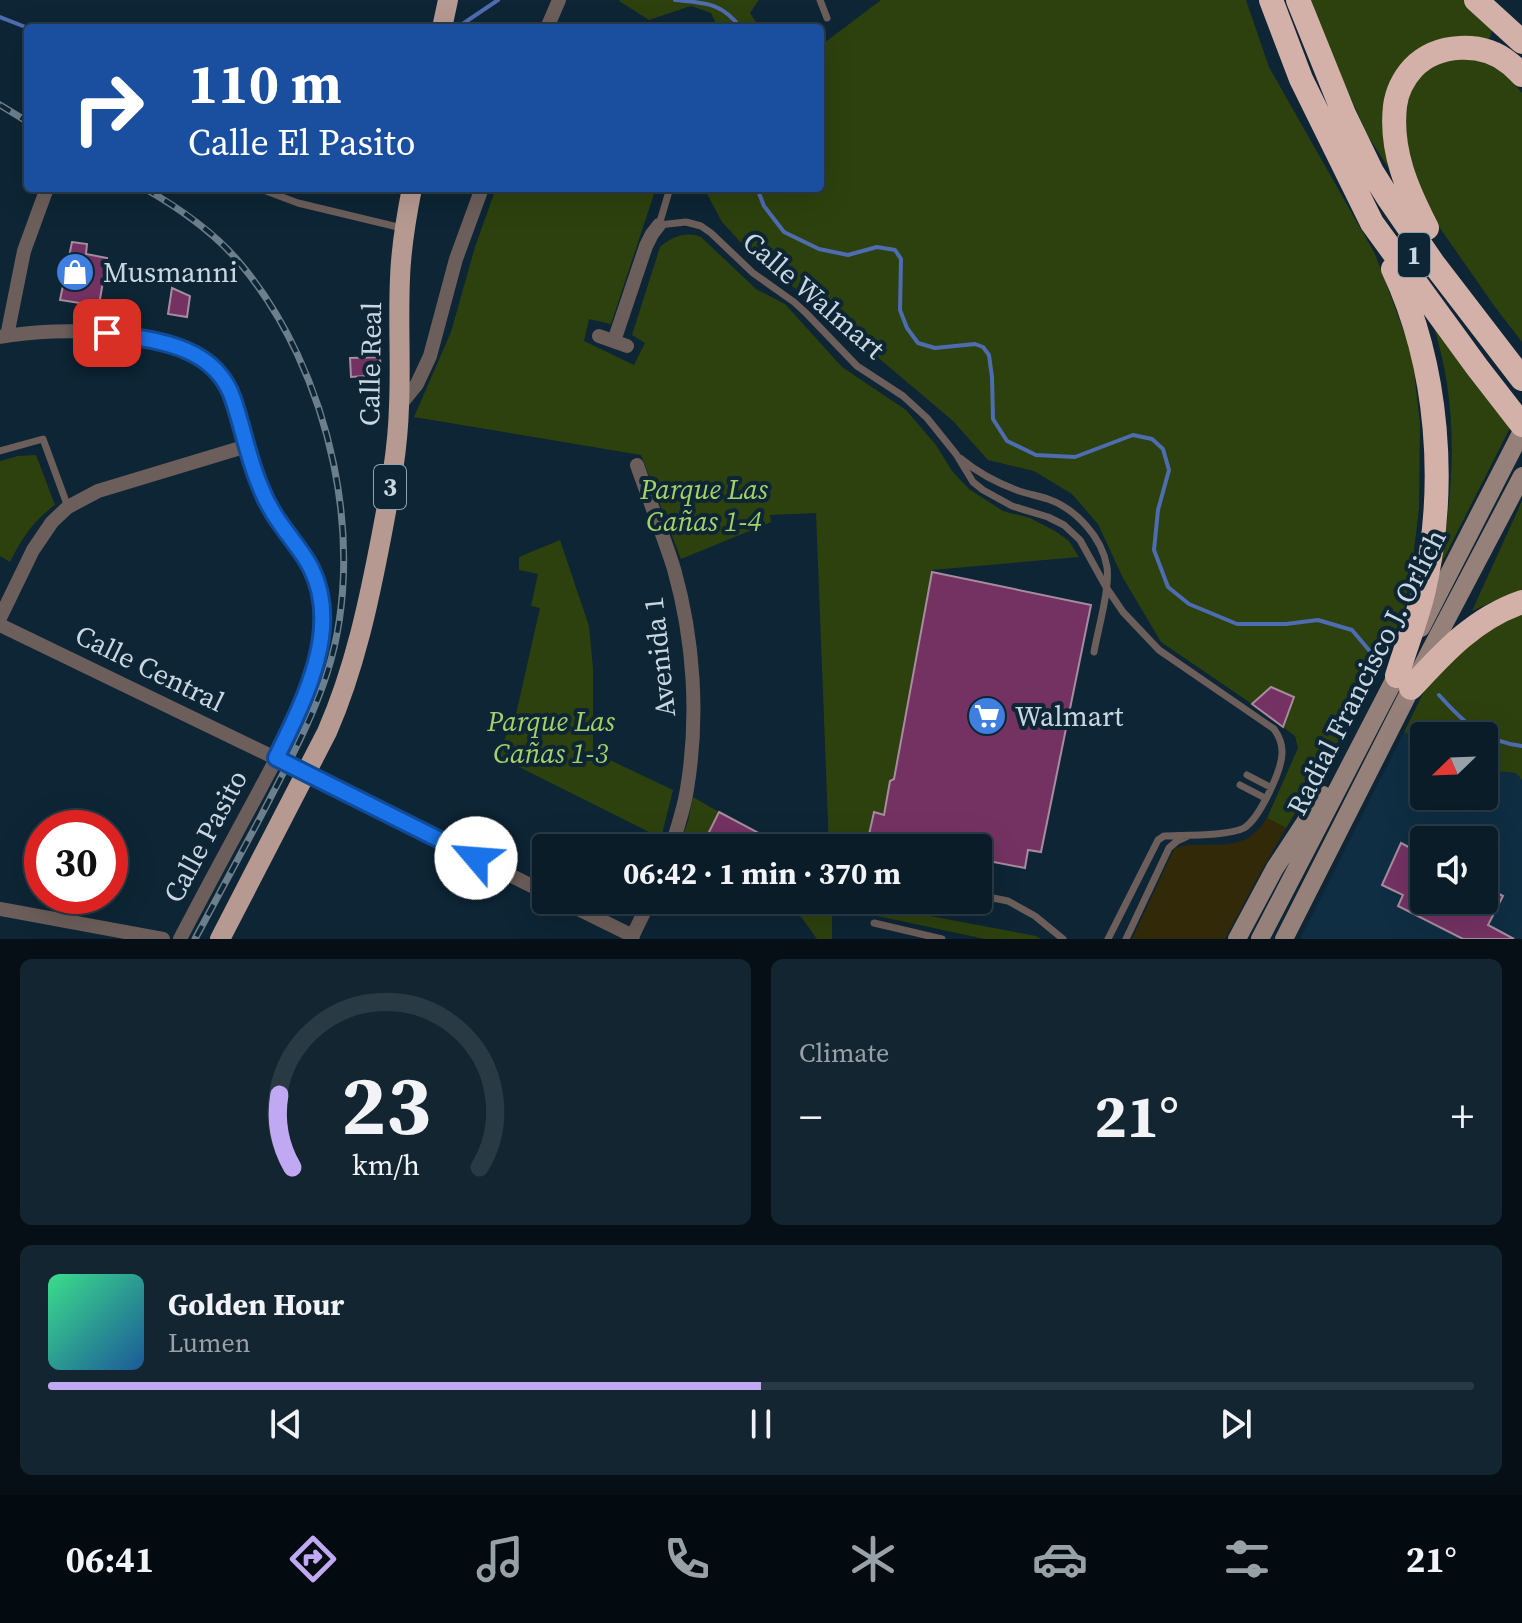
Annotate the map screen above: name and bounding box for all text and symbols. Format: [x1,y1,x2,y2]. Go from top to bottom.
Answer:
text: 110 m [188,45,342,122]
icon: right [56,56,160,160]
text: Calle El Pasito [188,118,415,167]
street label: Calle Walmart [735,223,894,368]
road number: 1 [1398,233,1430,277]
shop icon: Musmanni [54,251,96,293]
place label: Musmanni [103,253,238,291]
pin [73,299,141,367]
street label: Calle Real [350,302,390,426]
icon: arrive [85,311,129,355]
road number: 3 [374,465,406,509]
park label: Parque Las Cañas 1-4 [639,470,769,540]
street label: Radial Francisco J. Orlich [1277,523,1455,821]
street label: Avenida 1 [634,595,684,719]
street label: Calle Central [69,616,231,720]
supermarket icon: Walmart [966,695,1008,737]
place label: Walmart [1015,697,1124,735]
park label: Parque Las Cañas 1-3 [486,702,616,772]
north arrow [1410,722,1498,810]
map controls [1410,722,1498,914]
street label: Calle Pasito [154,763,256,909]
speed limit sign: 30 [24,810,128,914]
position arrow [434,816,518,900]
button: sound [1410,826,1498,914]
text: 06:42 · 1 min · 370 m [623,853,901,894]
text: Climate [799,1035,889,1071]
text: 23 [340,1048,431,1162]
text: 21° [1094,1075,1179,1157]
text: − [799,1086,822,1147]
text: + [1451,1086,1474,1147]
text: km/h [351,1145,420,1185]
text: Golden Hour [168,1284,344,1325]
text: Lumen [168,1325,250,1361]
icon: previous [264,1402,308,1446]
icon: pause [739,1402,783,1446]
icon: next [1214,1402,1258,1446]
icon: directions [285,1531,341,1587]
icon: music [472,1531,528,1587]
icon: phone [659,1531,715,1587]
icon: climate [845,1531,901,1587]
icon: car [1032,1531,1088,1587]
icon: filters [1219,1531,1275,1587]
text: 06:41 [65,1535,154,1584]
text: 21° [1406,1535,1457,1584]

